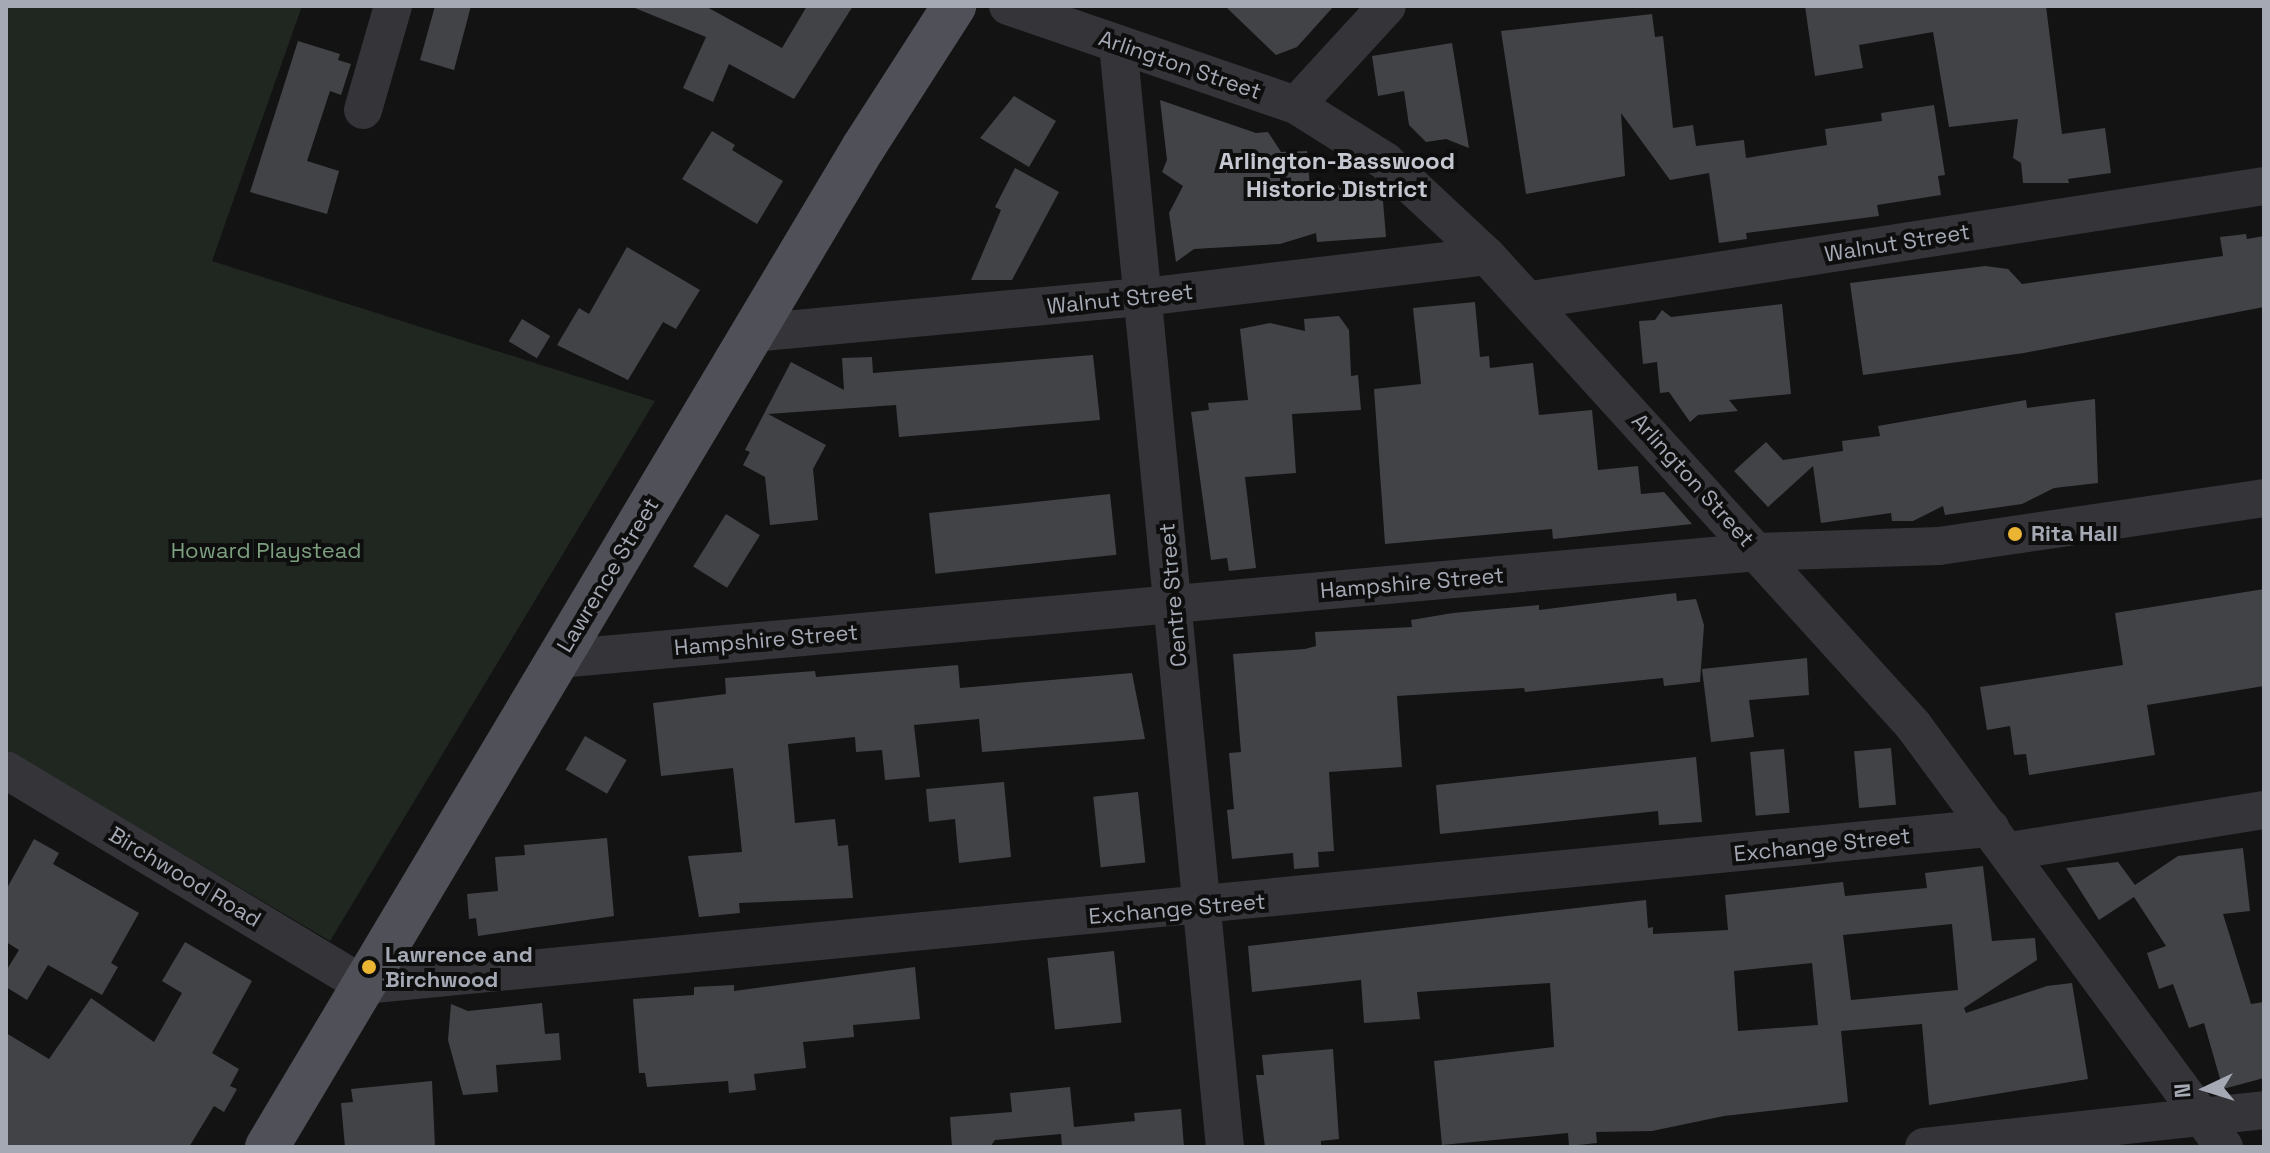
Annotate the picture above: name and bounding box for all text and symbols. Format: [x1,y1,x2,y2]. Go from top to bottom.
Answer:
street label: Arlington Street [1095,25,1265,105]
district label: Arlington-Basswood Historic District [1219,147,1455,203]
street label: Walnut Street [1822,218,1972,268]
street label: Walnut Street [1046,278,1194,320]
street label: Arlington Street [1626,408,1760,552]
street label: Lawrence Street [551,493,665,657]
place label: Rita Hall [2031,521,2118,547]
street label: Centre Street [1154,522,1192,668]
marker: Rita Hall [2006,525,2024,543]
park label: Howard Playstead [171,538,361,564]
street label: Hampshire Street [1319,562,1505,604]
street label: Hampshire Street [673,619,859,661]
street label: Birchwood Road [104,821,266,933]
street label: Exchange Street [1732,823,1912,867]
street label: Exchange Street [1087,888,1267,930]
place label: Lawrence and Birchwood [385,941,533,992]
marker: Lawrence and Birchwood [360,958,378,976]
north arrow [2166,1049,2246,1129]
text: N [2168,1082,2197,1099]

